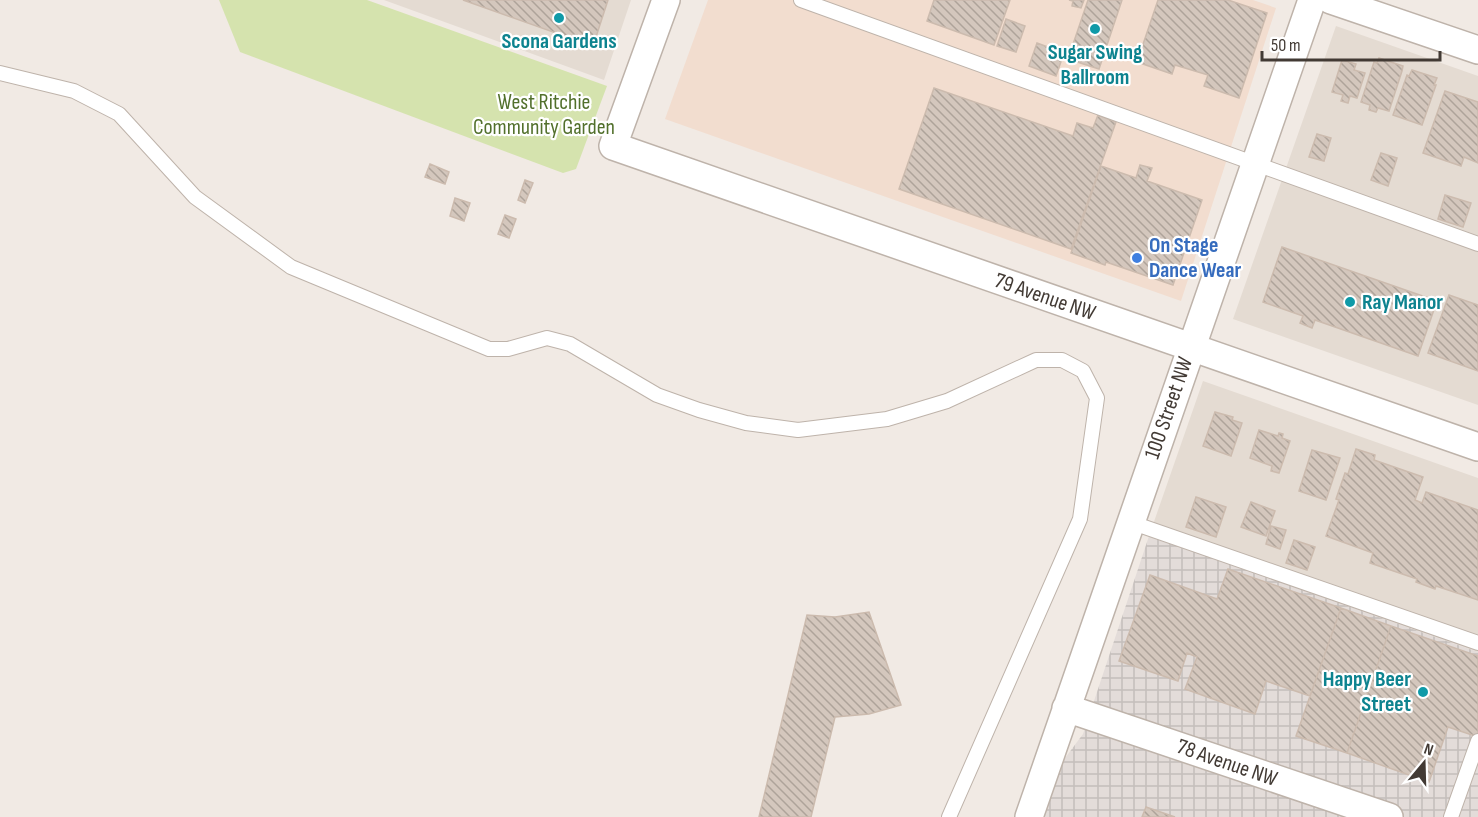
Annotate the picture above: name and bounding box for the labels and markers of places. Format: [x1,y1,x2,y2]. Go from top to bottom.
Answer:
marker: Scona Gardens [552,11,566,25]
marker: Sugar Swing Ballroom [1088,22,1102,36]
place label: Scona Gardens [501,28,617,55]
place label: Sugar Swing Ballroom [1048,39,1142,91]
place label: On Stage Dance Wear [1149,232,1241,284]
marker: On Stage Dance Wear [1130,251,1144,265]
place label: Ray Manor [1362,289,1443,316]
marker: Ray Manor [1343,295,1357,309]
place label: Happy Beer Street [1323,666,1411,718]
marker: Happy Beer Street [1416,685,1430,699]

